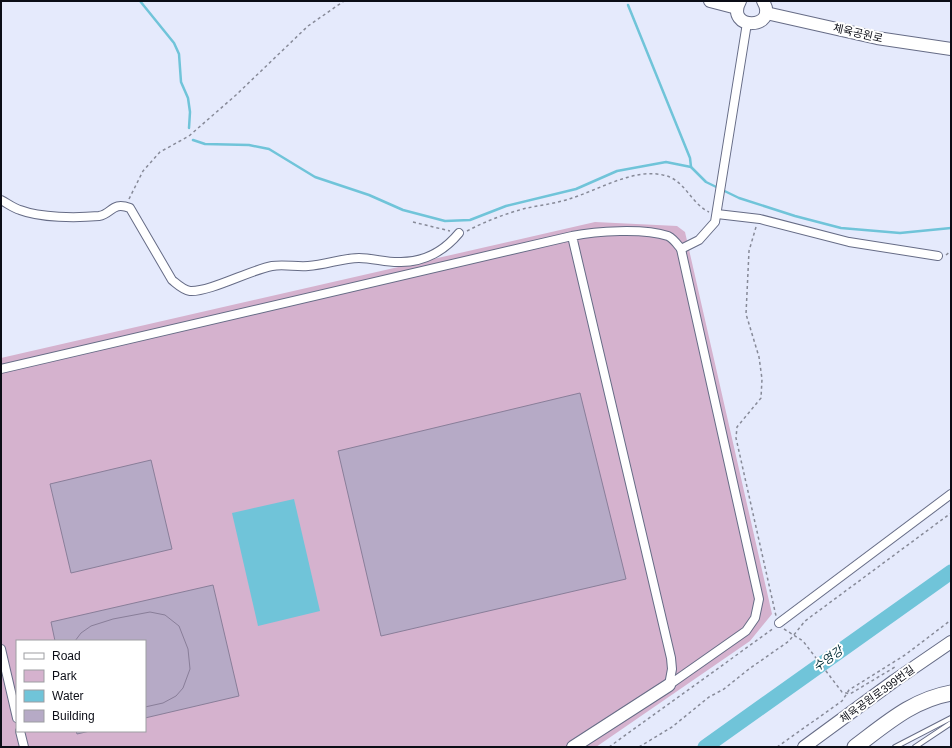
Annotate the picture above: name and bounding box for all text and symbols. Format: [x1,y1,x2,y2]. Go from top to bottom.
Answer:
street label: 체육공원로 [832,21,884,45]
legend [16,640,146,732]
water label: 수영강 [810,643,847,674]
text: Road [52,649,81,663]
street label: 체육공원로399번길 [837,663,917,725]
text: Park [52,669,78,683]
text: Water [52,689,84,703]
text: Building [52,709,95,723]

